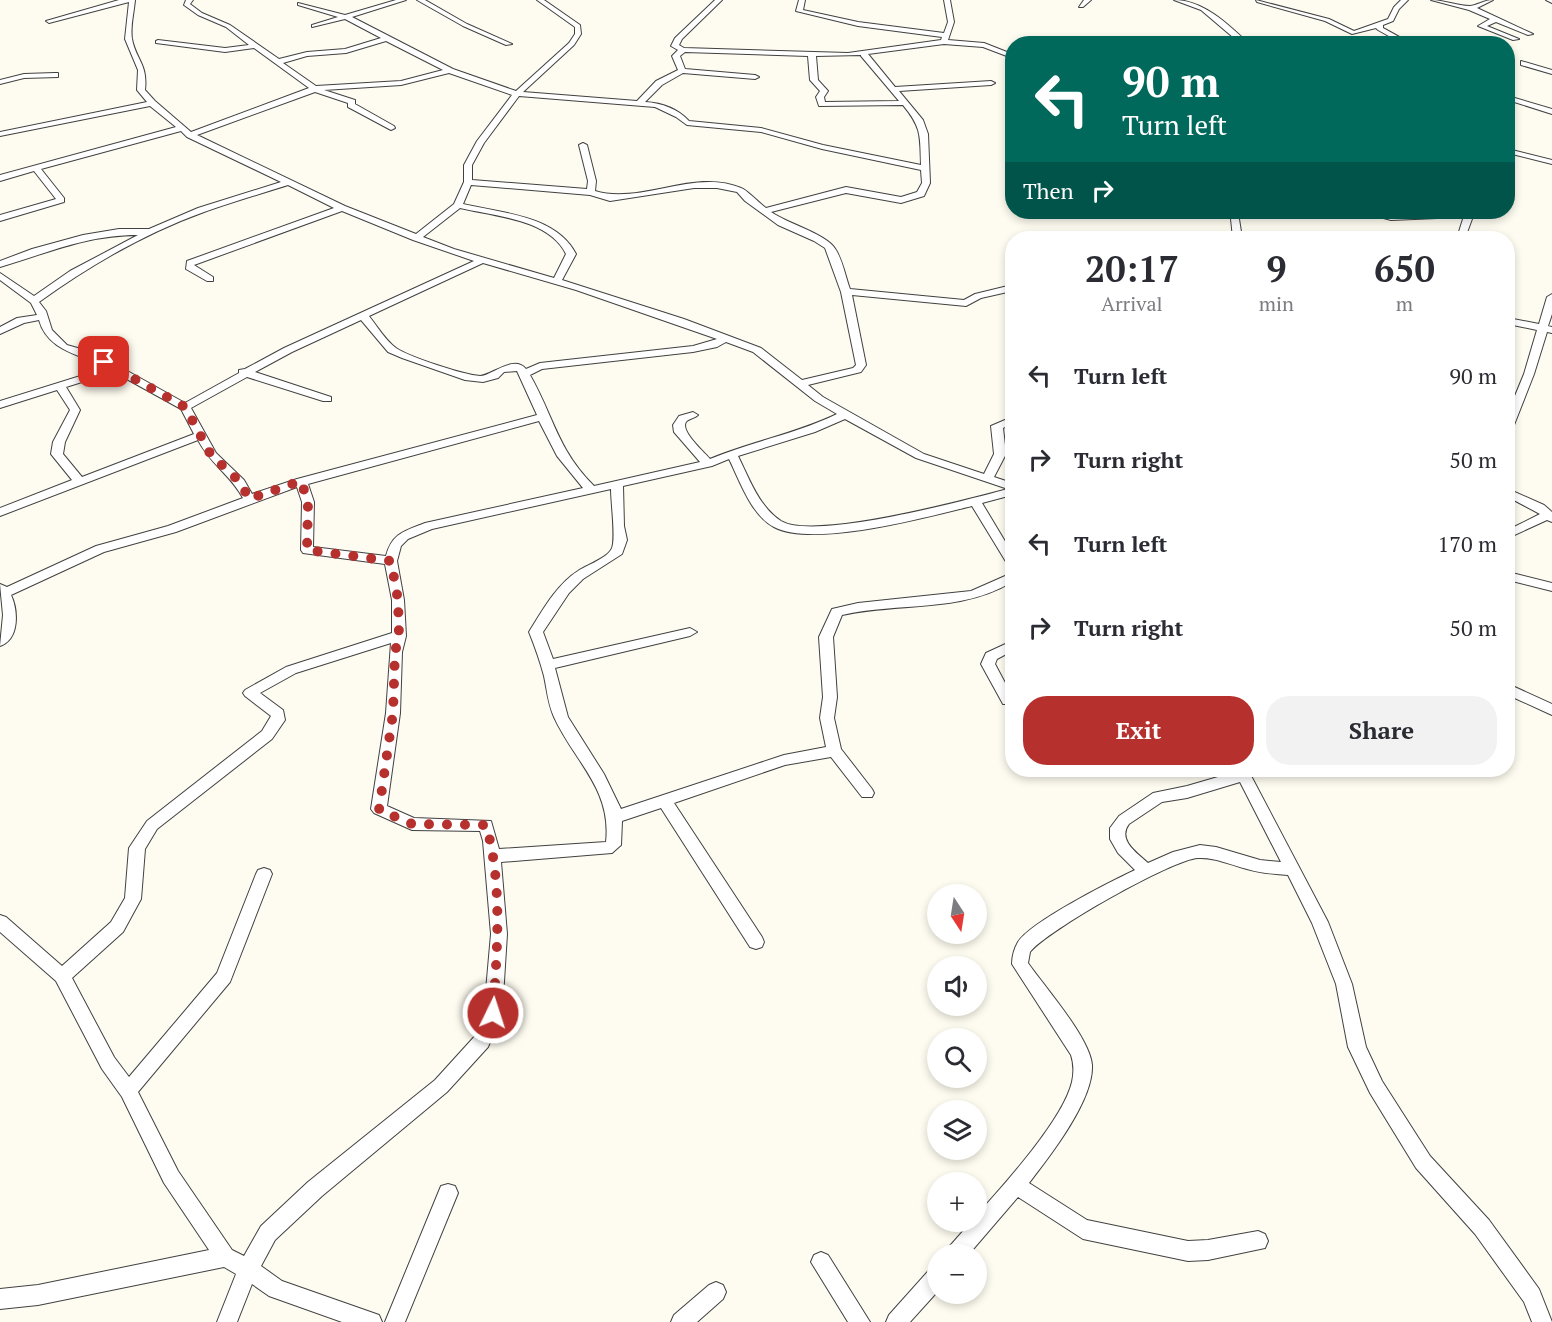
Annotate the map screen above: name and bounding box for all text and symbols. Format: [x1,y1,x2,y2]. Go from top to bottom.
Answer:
text: 90 m [1122,53,1220,109]
icon: left [1023,60,1101,138]
text: Turn left [1122,107,1227,143]
icon: right [1086,174,1119,207]
text: Then [1023,176,1074,205]
text: 20:17 [1085,245,1179,292]
text: 9 [1266,245,1287,292]
text: 650 [1374,245,1435,292]
text: Arrival [1101,290,1163,317]
text: min [1259,290,1294,317]
text: m [1396,290,1413,317]
pin [78,336,129,387]
icon: arrive [87,345,120,378]
icon: left [1023,359,1056,392]
text: Turn left [1074,361,1167,390]
text: 90 m [1449,361,1497,390]
icon: right [1023,443,1056,476]
text: Turn right [1074,445,1183,474]
text: 50 m [1449,445,1497,474]
icon: left [1023,527,1056,560]
text: Turn left [1074,529,1167,558]
text: 170 m [1437,529,1497,558]
icon: right [1023,611,1056,644]
text: Turn right [1074,613,1183,642]
text: 50 m [1449,613,1497,642]
button: Exit [1023,696,1254,765]
button: Share [1266,696,1497,765]
north arrow [927,884,987,944]
map controls [927,884,987,1304]
button: sound [927,956,987,1016]
position arrow [461,981,525,1045]
button: search [927,1028,987,1088]
button: layers [927,1100,987,1160]
button: + [927,1172,987,1232]
button: − [927,1244,987,1304]

